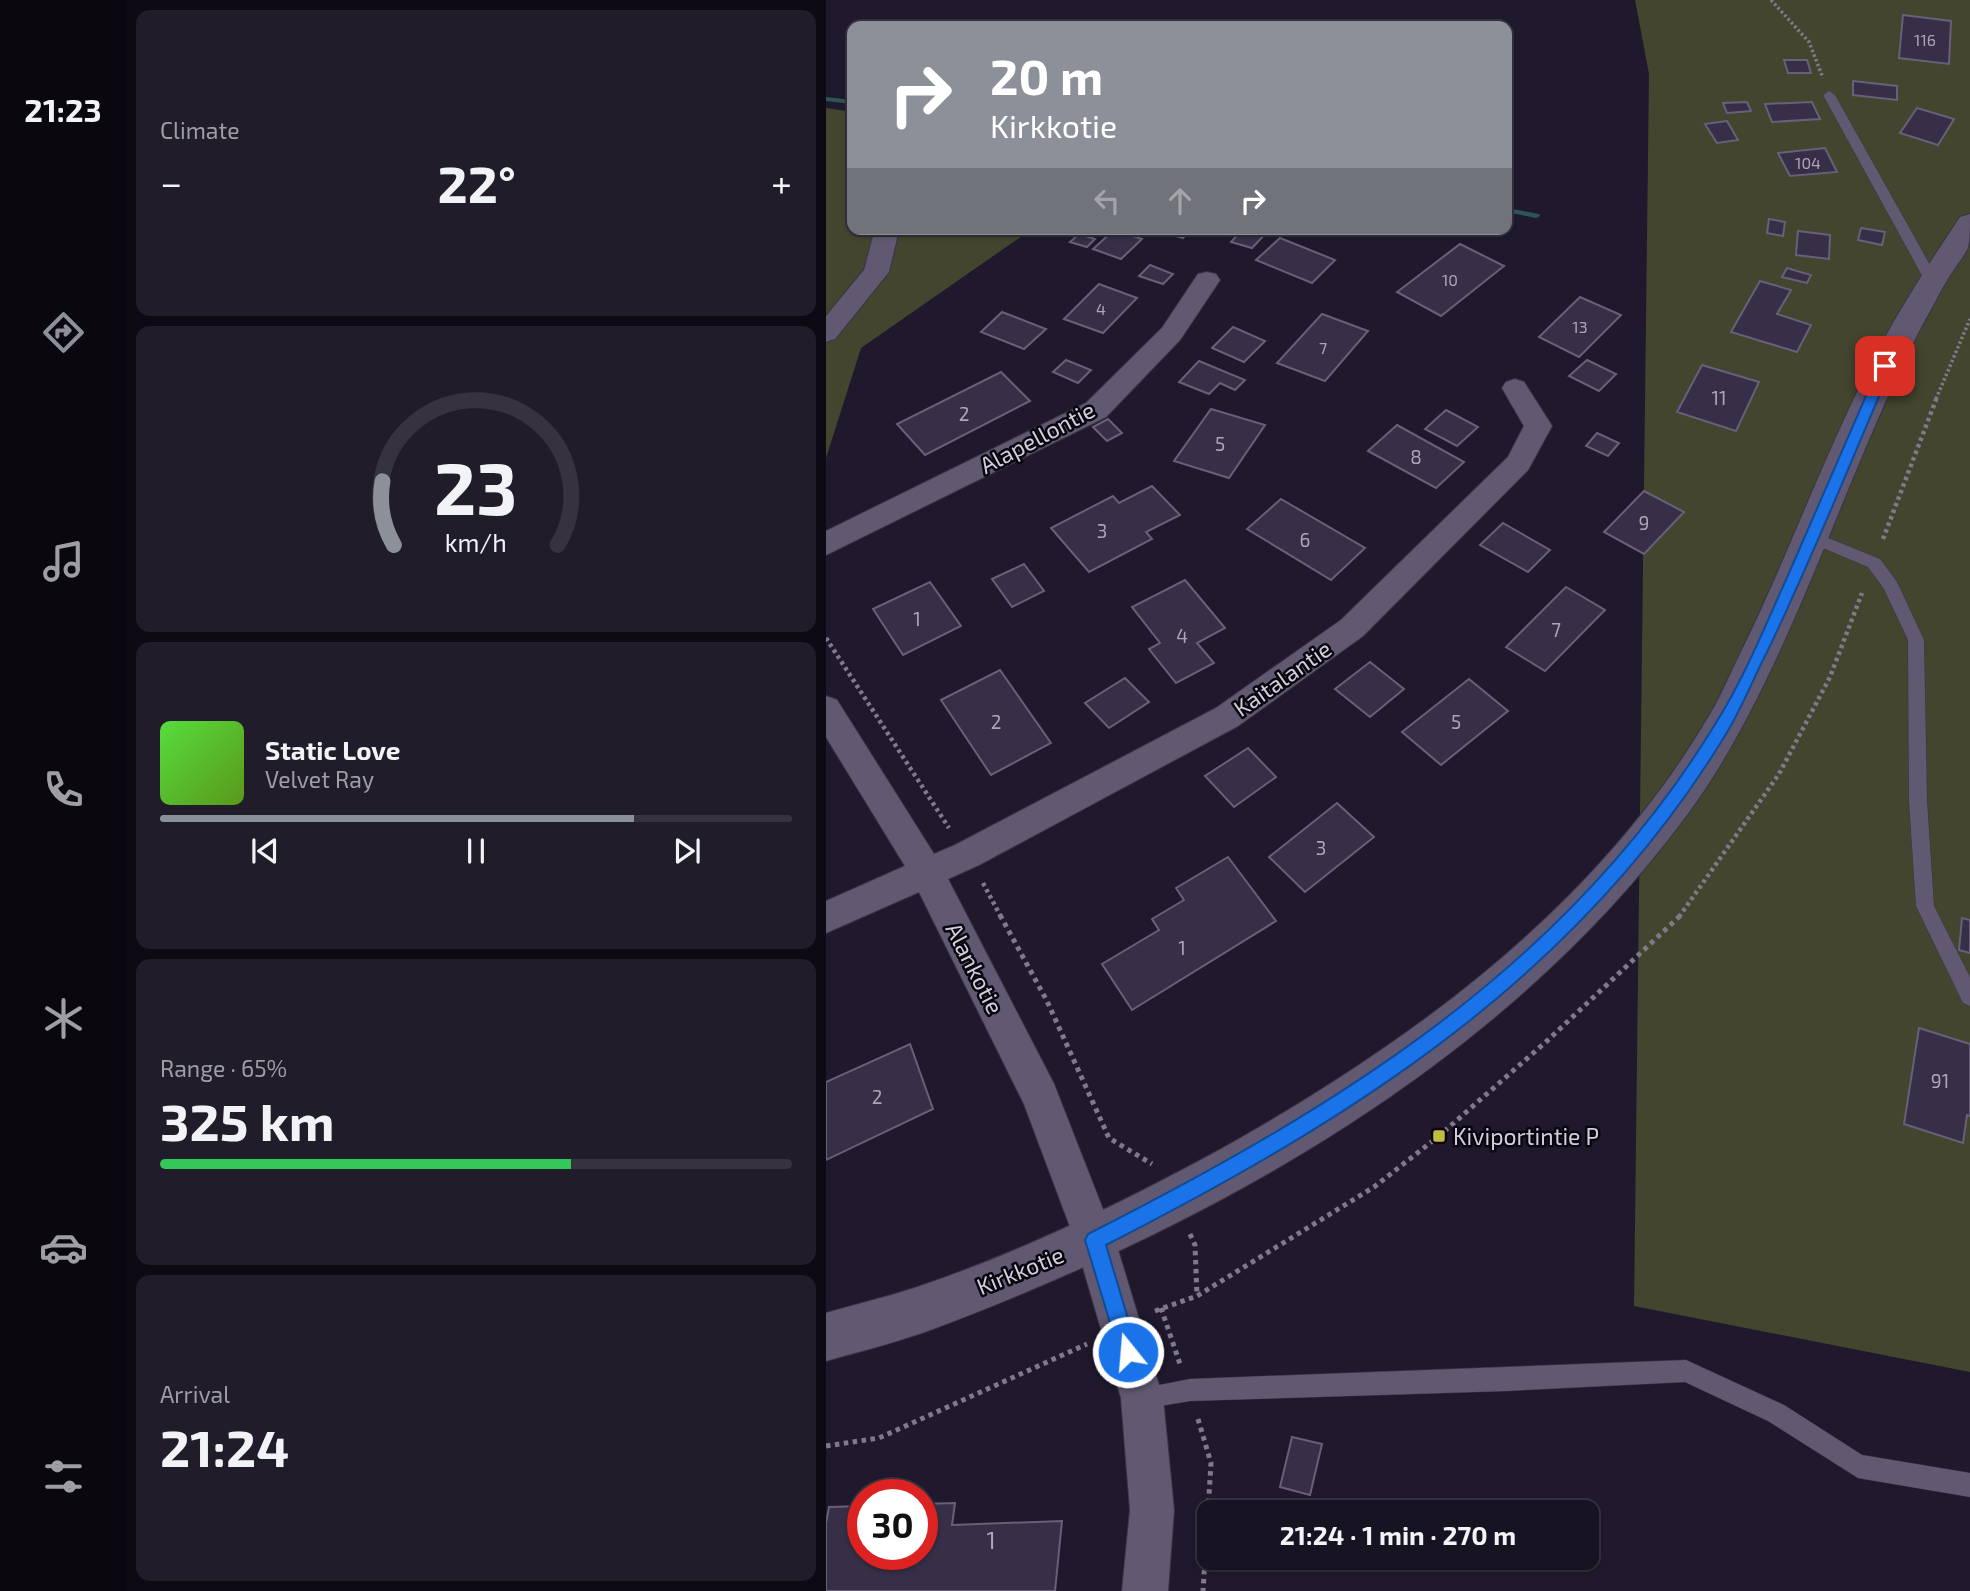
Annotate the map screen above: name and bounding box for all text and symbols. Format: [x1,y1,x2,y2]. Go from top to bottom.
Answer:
house number: 116 [1914,30,1936,49]
text: 20 m [990,46,1103,105]
icon: right [875,49,966,140]
text: 21:23 [24,90,102,128]
text: Kirkkotie [990,106,1117,144]
text: Climate [160,116,240,144]
text: 22° [437,151,516,213]
house number: 104 [1795,153,1821,172]
text: − [160,159,182,205]
text: + [771,159,792,205]
icon: left [1088,182,1126,220]
icon: ahead [1161,182,1199,220]
icon: right [1234,182,1272,220]
house number: 10 [1442,270,1458,289]
house number: 4 [1096,299,1106,318]
icon: directions [39,308,88,357]
house number: 13 [1572,317,1588,336]
pin [1855,336,1915,396]
house number: 7 [1319,338,1327,357]
icon: arrive [1866,347,1904,385]
house number: 11 [1711,386,1727,409]
street label: Alapellontie [975,395,1099,479]
house number: 2 [959,402,969,425]
house number: 5 [1215,432,1225,455]
text: 23 [434,443,518,531]
house number: 8 [1410,445,1422,468]
house number: 9 [1639,511,1649,534]
house number: 3 [1097,519,1107,542]
text: km/h [445,527,507,557]
house number: 6 [1300,528,1310,551]
icon: music [39,537,88,586]
house number: 1 [913,607,921,630]
house number: 7 [1551,618,1561,641]
house number: 4 [1176,624,1188,647]
street label: Kaitalantie [1228,634,1336,722]
house number: 2 [991,710,1001,733]
house number: 5 [1451,710,1461,733]
text: Static Love [265,734,401,765]
icon: phone [39,765,88,814]
text: Velvet Ray [265,765,374,793]
icon: previous [246,832,284,870]
icon: pause [457,832,495,870]
icon: next [668,832,706,870]
house number: 3 [1316,836,1326,859]
street label: Alankotie [940,918,1010,1018]
house number: 1 [1178,936,1186,959]
icon: climate [39,994,88,1043]
text: Range · 65% [160,1054,287,1082]
house number: 91 [1931,1069,1949,1092]
house number: 2 [872,1085,882,1108]
text: 325 km [160,1089,335,1151]
place label: Kiviportintie P [1453,1122,1599,1150]
marker: Kiviportintie P [1431,1128,1447,1144]
icon: car [39,1223,88,1272]
street label: Kirkkotie [972,1240,1068,1300]
position arrow [1091,1315,1165,1389]
text: Arrival [160,1380,230,1408]
text: 21:24 [160,1415,289,1477]
icon: filters [39,1452,88,1501]
speed limit sign: 30 [847,1479,938,1570]
text: 21:24 · 1 min · 270 m [1280,1519,1516,1550]
house number: 1 [986,1526,996,1554]

